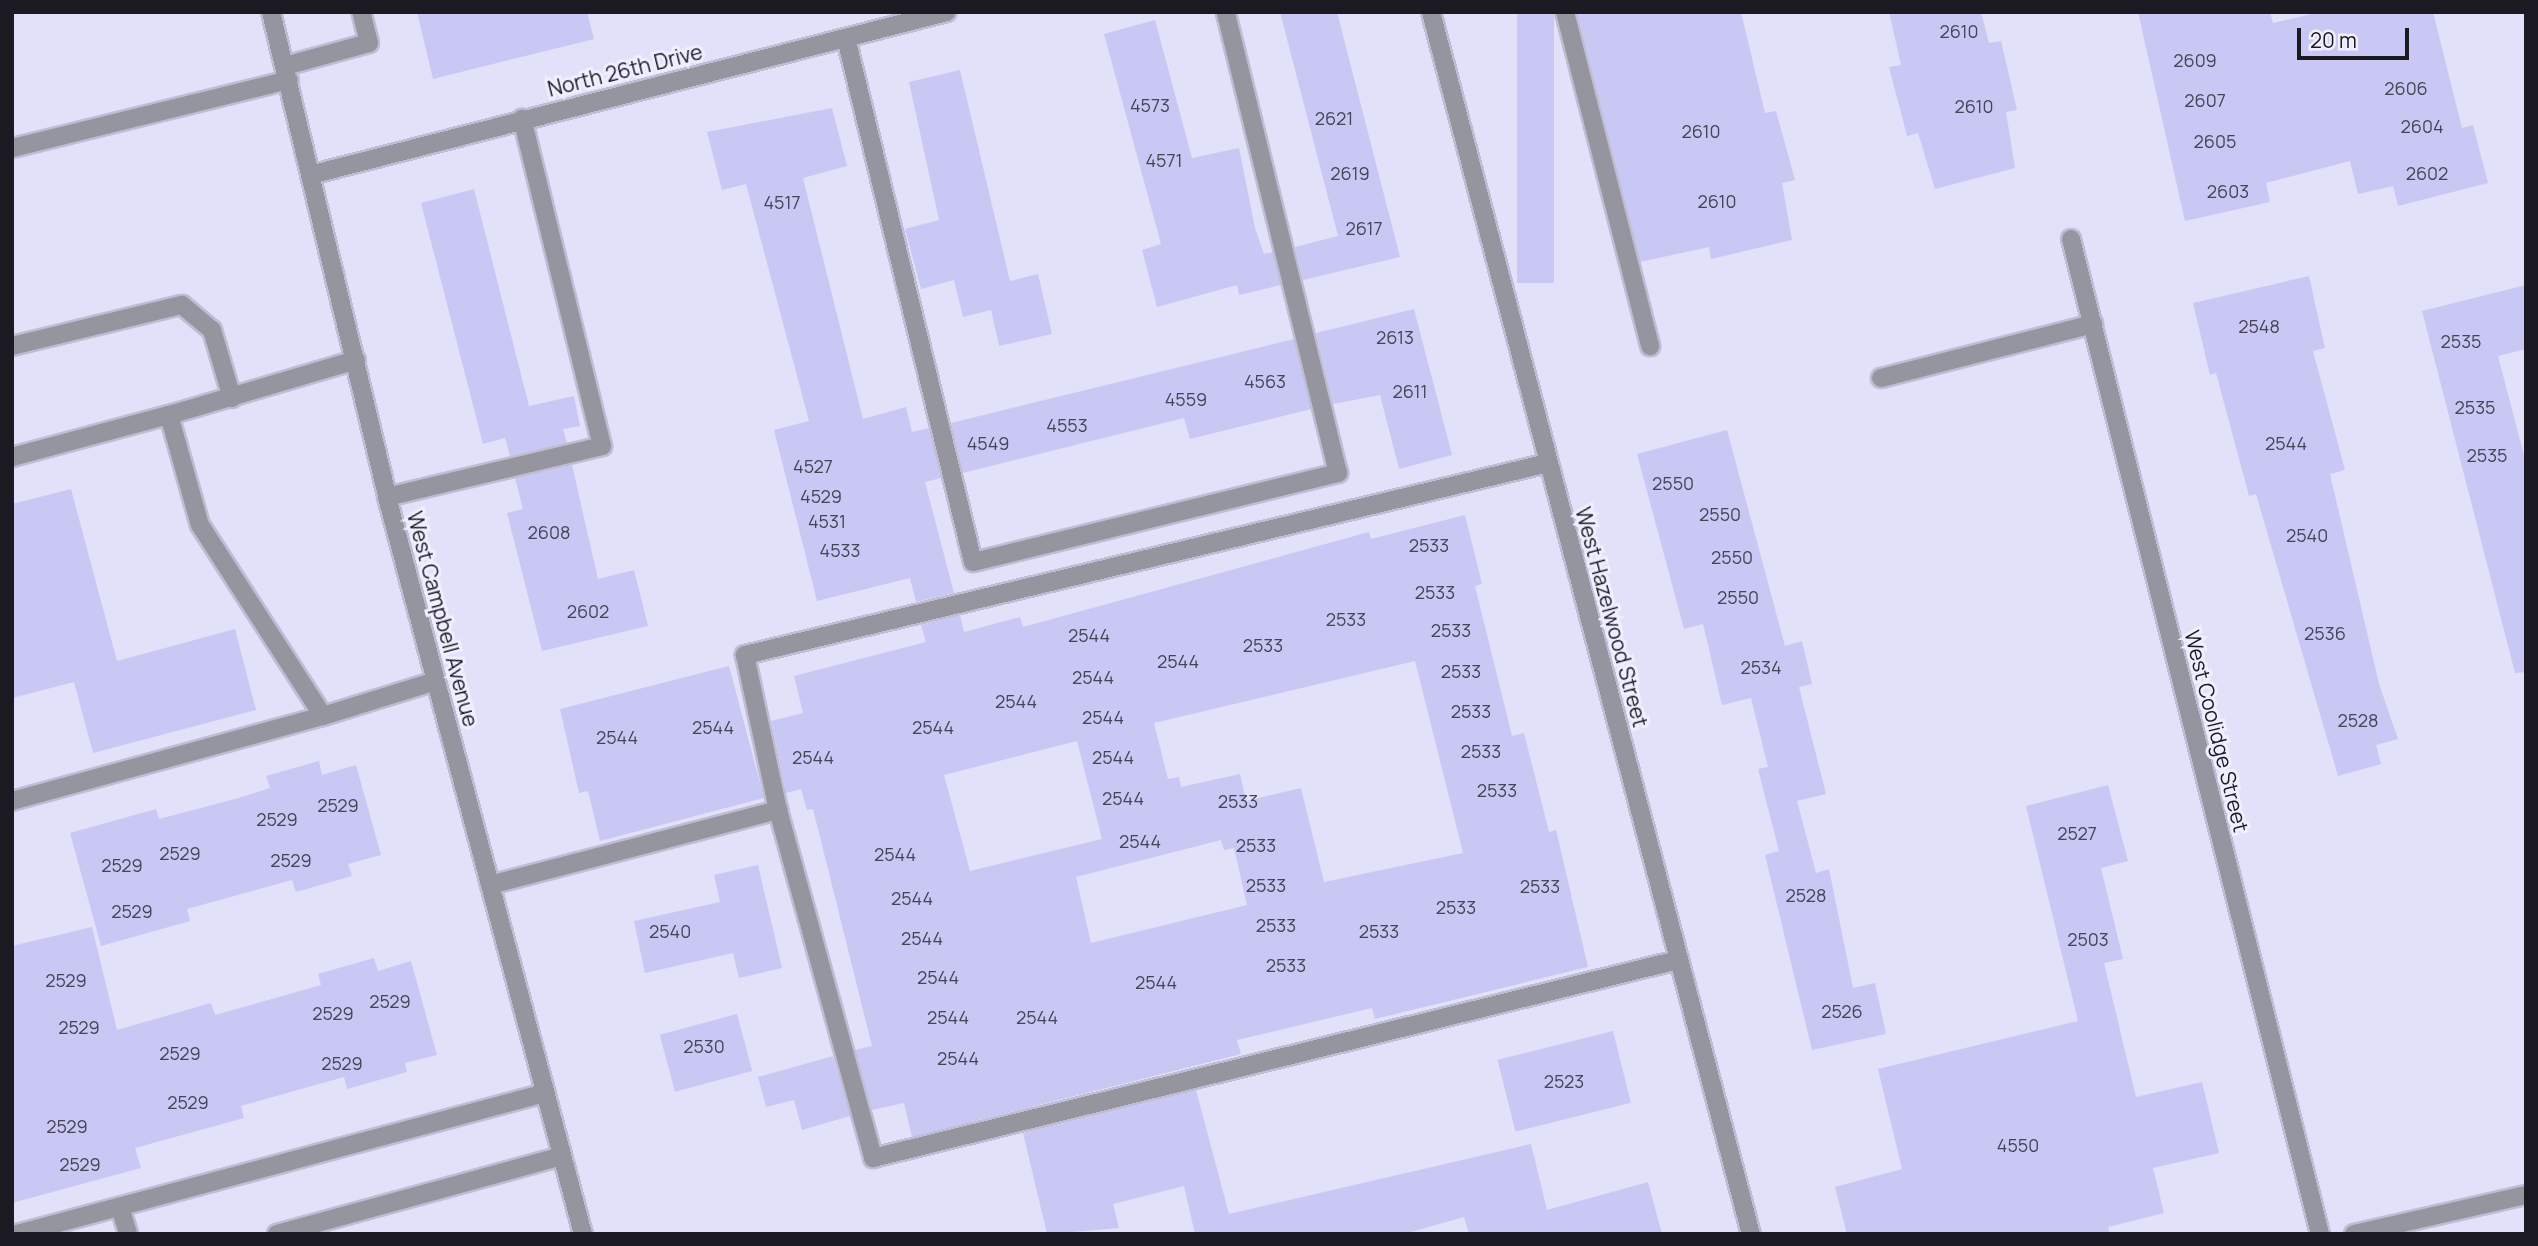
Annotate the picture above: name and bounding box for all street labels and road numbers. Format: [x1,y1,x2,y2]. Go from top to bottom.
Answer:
street label: North 26th Drive [545,39,705,101]
street label: West Hazelwood Street [1570,504,1654,730]
street label: West Campbell Avenue [402,509,484,729]
street label: West Coolidge Street [2180,628,2254,834]

